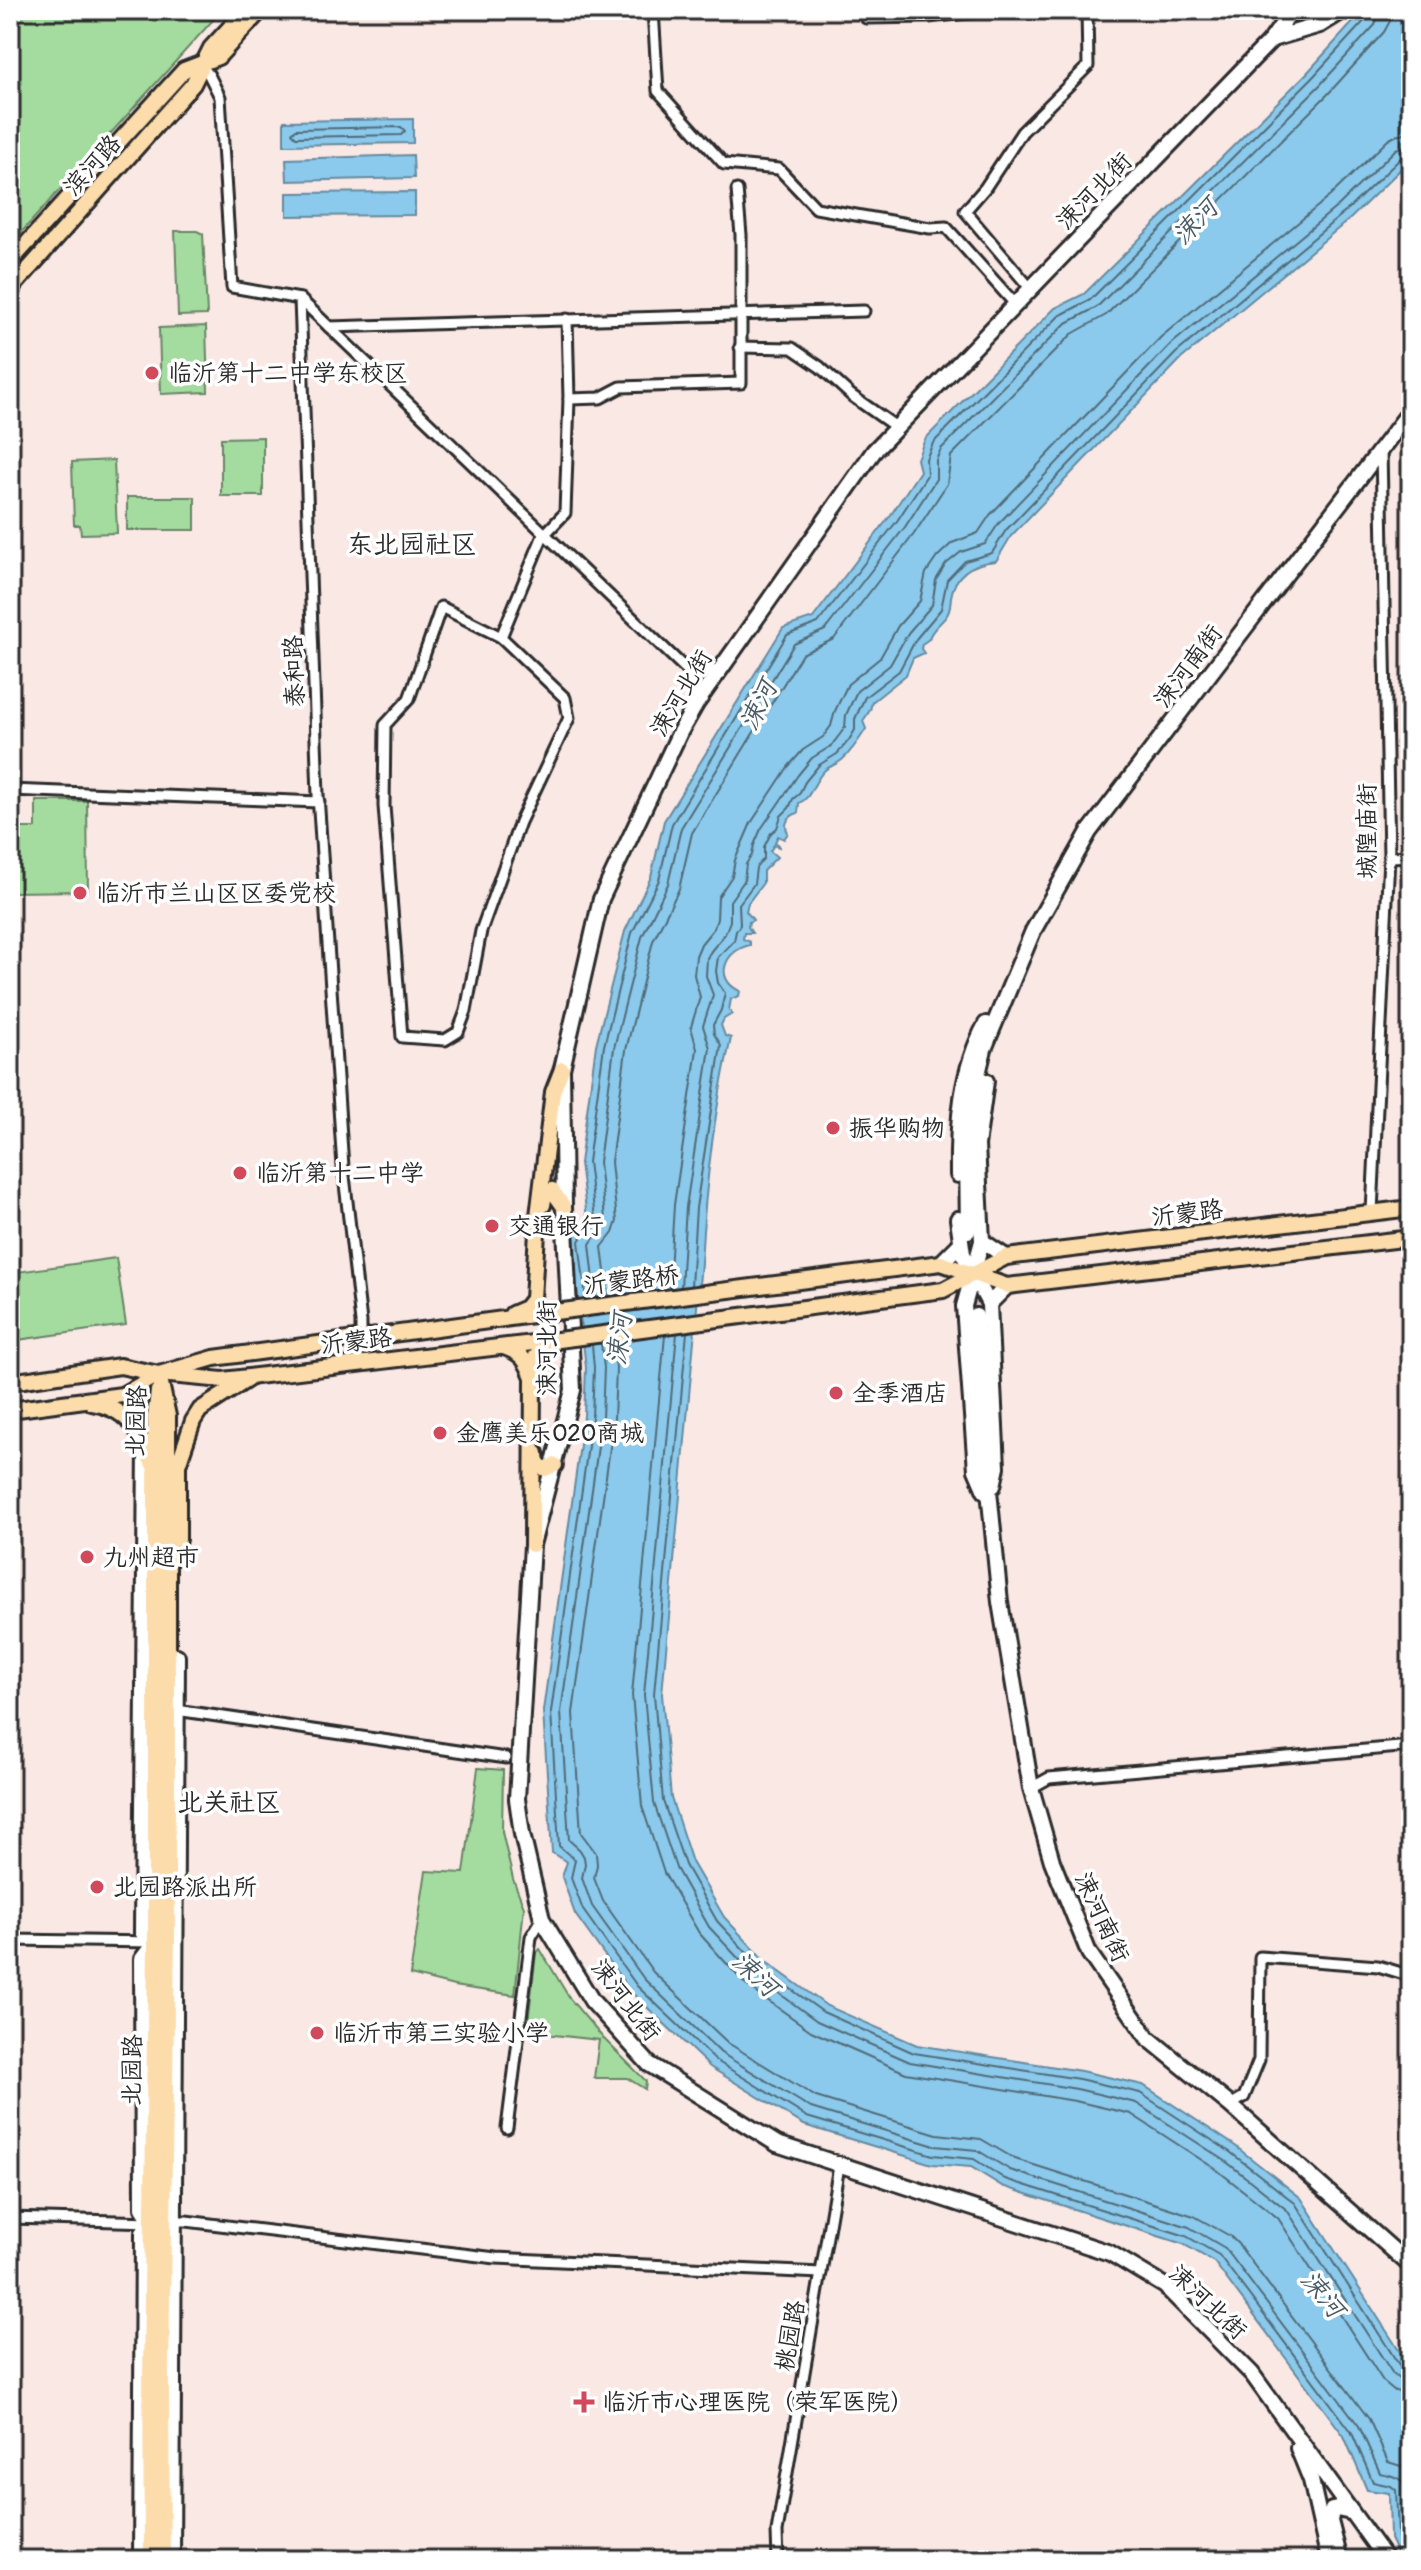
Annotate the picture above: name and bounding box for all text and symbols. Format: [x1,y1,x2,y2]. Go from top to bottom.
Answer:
street label: 滨河路 [58,129,127,202]
street label: 涑河北街 [1051,147,1138,236]
water label: 涑河 [1166,189,1228,252]
place label: 临沂第十二中学东校区 [168,359,408,388]
marker: 临沂第十二中学东校区 [143,364,161,382]
district label: 东北园社区 [347,529,477,561]
street label: 涑河南街 [1148,619,1229,713]
street label: 泰和路 [279,634,310,707]
street label: 涑河北街 [644,645,719,742]
water label: 涑河 [733,671,786,736]
street label: 城隍庙街 [1353,783,1382,879]
place label: 临沂市兰山区区委党校 [96,879,336,908]
marker: 临沂市兰山区区委党校 [71,884,89,902]
place label: 振华购物 [849,1114,945,1143]
marker: 振华购物 [824,1119,842,1137]
place label: 临沂第十二中学 [256,1159,424,1188]
marker: 临沂第十二中学 [231,1164,249,1182]
street label: 沂蒙路 [1150,1195,1225,1232]
place label: 交通银行 [508,1212,604,1241]
marker: 交通银行 [483,1217,501,1235]
street label: 沂蒙路桥 [582,1260,680,1301]
street label: 涑河北街 [533,1300,562,1396]
water label: 涑河 [601,1307,640,1367]
street label: 沂蒙路 [319,1323,394,1360]
place label: 全季酒店 [852,1379,948,1408]
marker: 全季酒店 [827,1384,845,1402]
street label: 北园路 [121,1385,152,1458]
place label: 金鹰美乐O2O商城 [456,1419,644,1448]
marker: 金鹰美乐O2O商城 [431,1424,449,1442]
place label: 九州超市 [103,1543,199,1572]
marker: 九州超市 [78,1548,96,1566]
district label: 北关社区 [177,1787,281,1819]
street label: 涑河南街 [1068,1868,1135,1967]
place label: 北园路派出所 [113,1873,257,1902]
marker: 北园路派出所 [88,1878,106,1896]
water label: 涑河 [725,1945,788,2007]
street label: 涑河北街 [585,1954,667,2047]
place label: 临沂市第三实验小学 [333,2019,549,2048]
marker: 临沂市第三实验小学 [308,2024,326,2042]
street label: 北园路 [117,2034,148,2106]
street label: 涑河北街 [1163,2259,1253,2346]
water label: 涑河 [1293,2264,1354,2328]
street label: 桃园路 [770,2298,811,2374]
place label: 临沂市心理医院（荣军医院） [602,2388,914,2417]
marker: 临沂市心理医院（荣军医院） [573,2391,595,2413]

